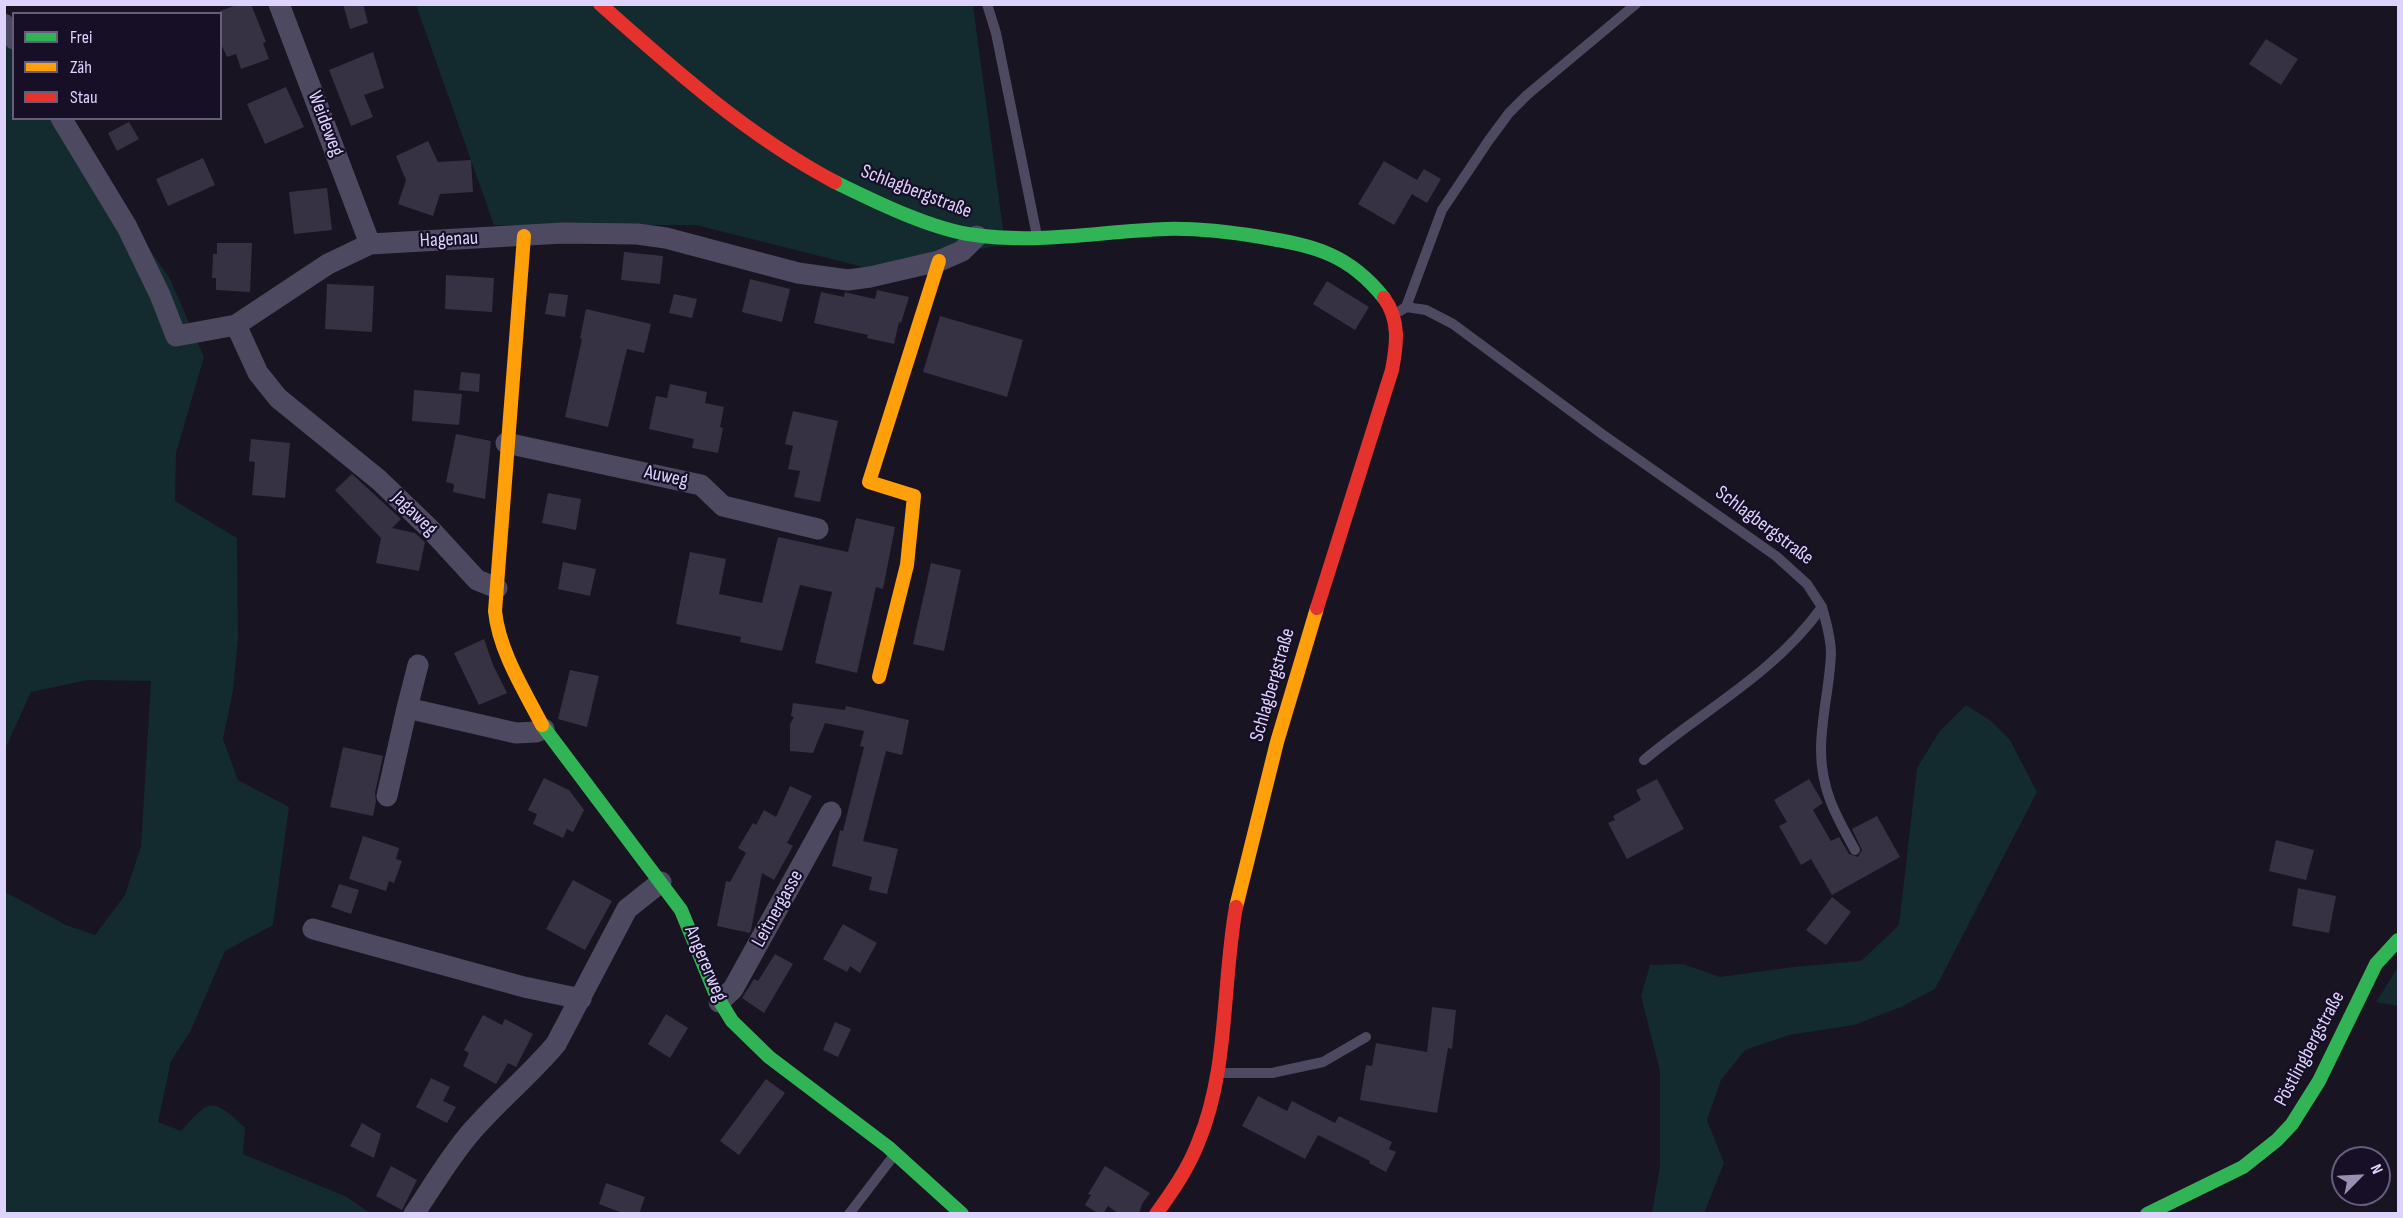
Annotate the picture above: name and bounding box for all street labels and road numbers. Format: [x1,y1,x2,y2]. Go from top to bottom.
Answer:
street label: Weideweg [302,88,348,160]
street label: Schlagbergstraße [857,160,975,224]
street label: Hagenau [419,226,479,254]
street label: Auweg [642,461,690,493]
street label: Schlagbergstraße [1710,481,1818,571]
street label: Jagaweg [386,487,442,541]
street label: Schlagbergstraße [1245,626,1301,744]
street label: Leitnergasse [747,866,809,952]
street label: Angererweg [678,922,732,1006]
street label: Pöstlingbergstraße [2270,987,2350,1111]

